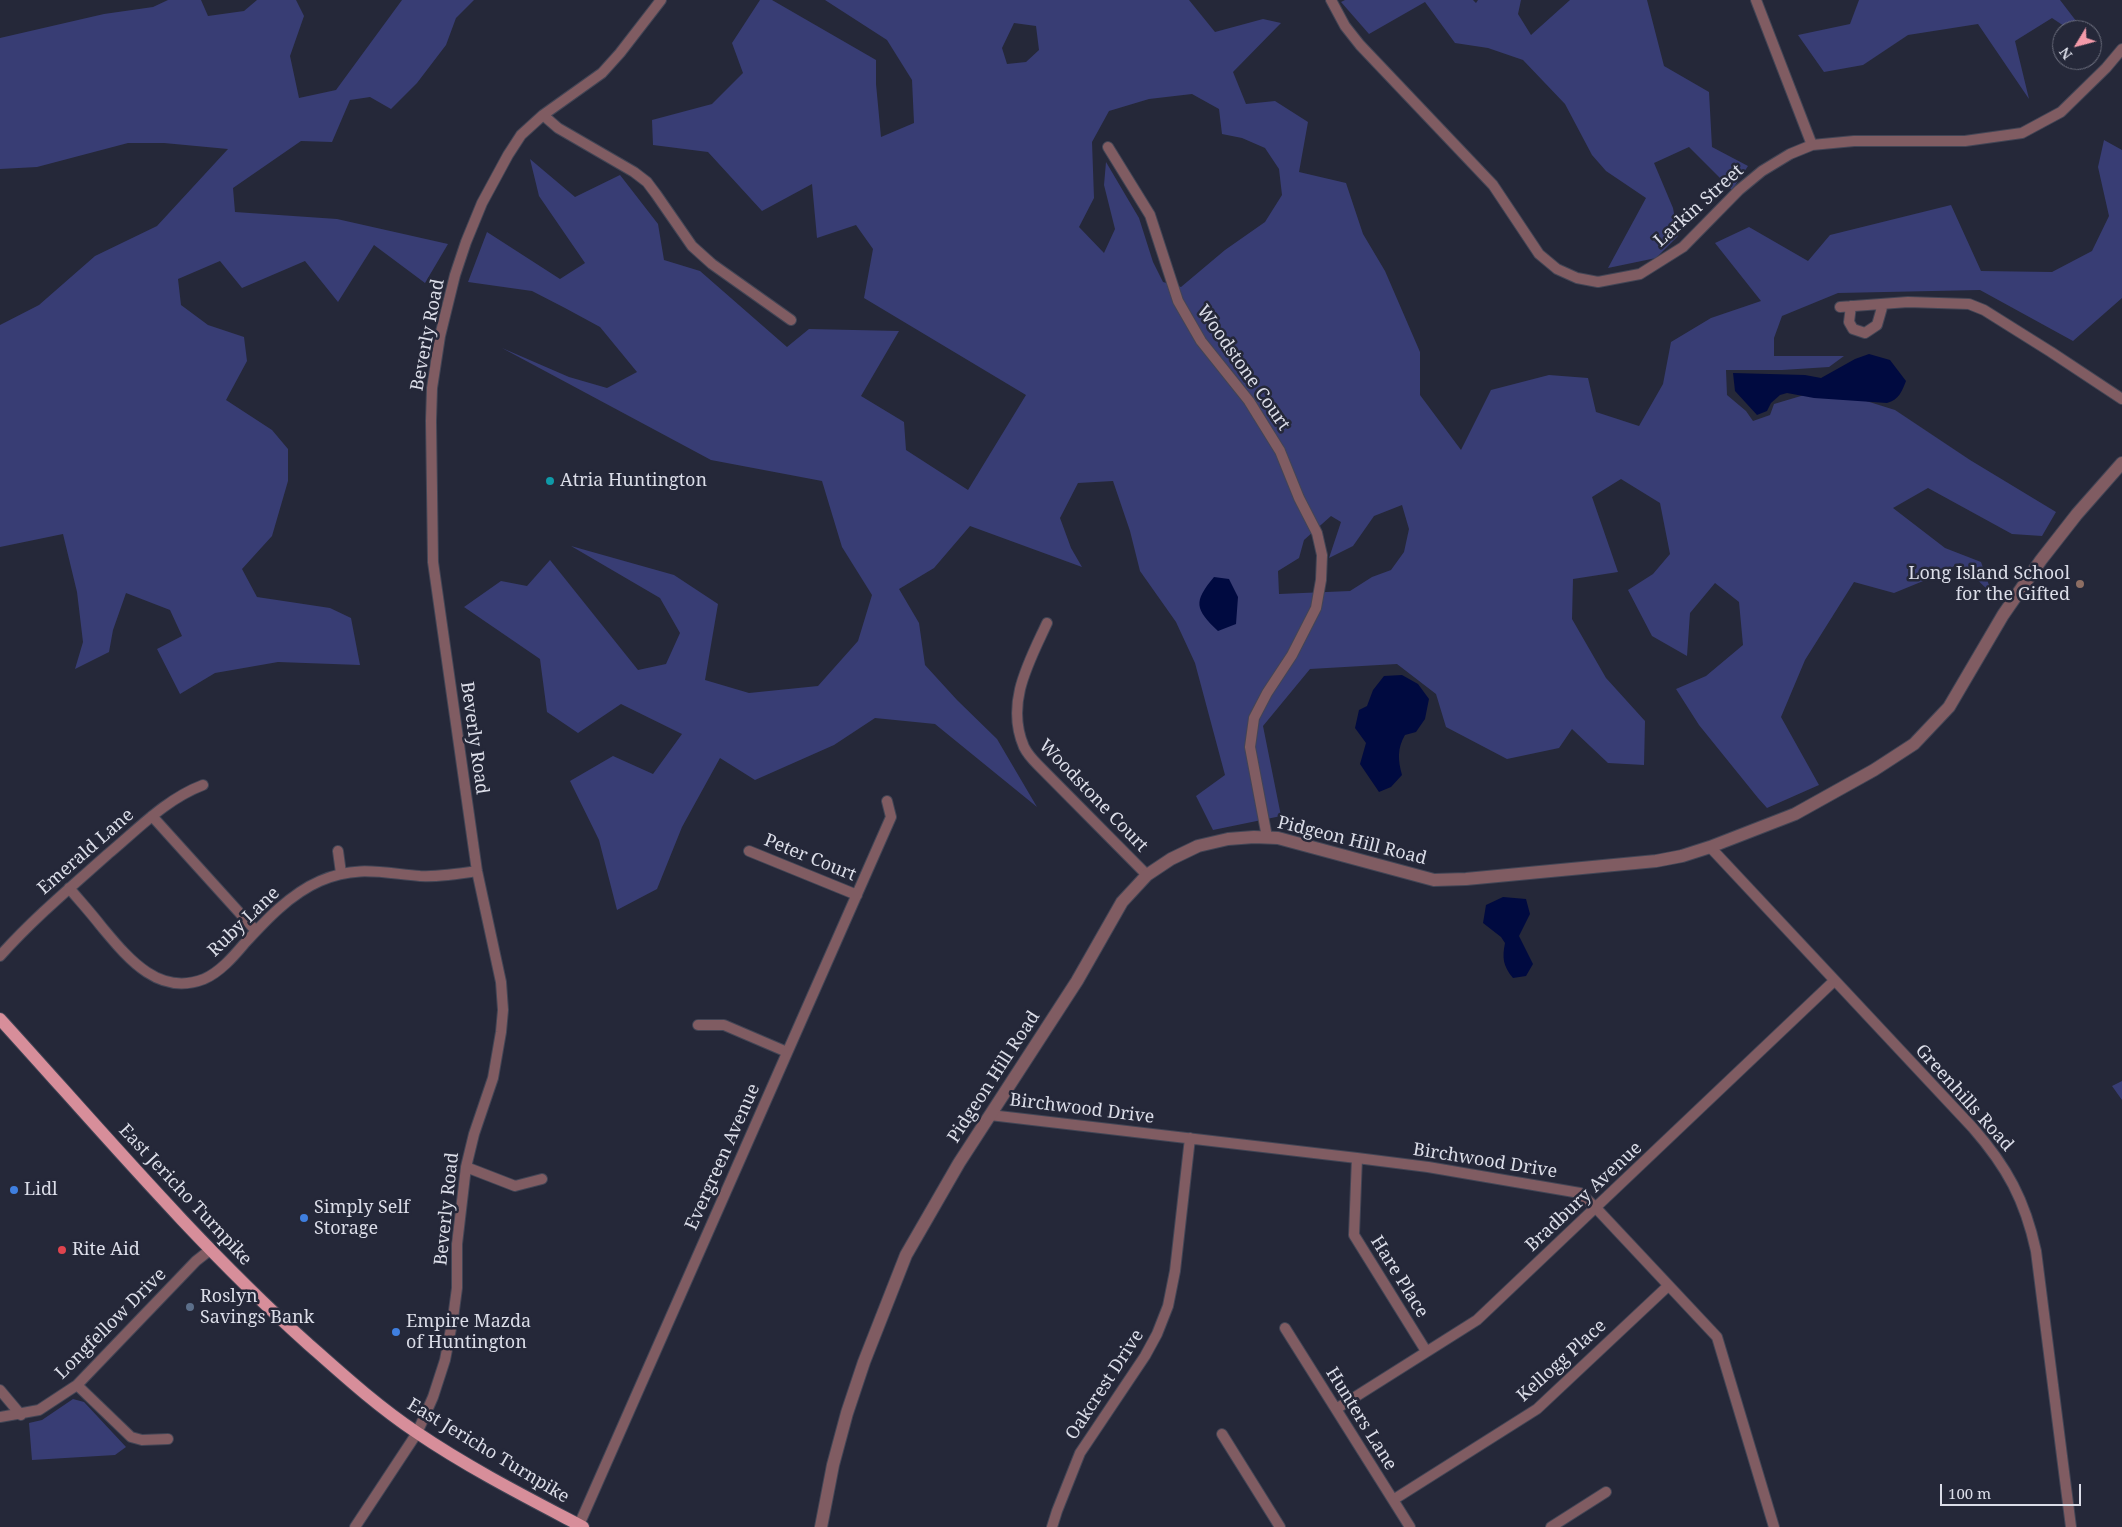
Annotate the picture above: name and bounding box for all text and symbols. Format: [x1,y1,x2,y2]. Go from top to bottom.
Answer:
north arrow [2052,20,2102,70]
text: N [2055,44,2076,64]
street label: Larkin Street [1650,160,1748,252]
street label: Beverly Road [407,277,449,393]
street label: Woodstone Court [1192,301,1294,435]
place label: Atria Huntington [560,470,707,492]
marker: Atria Huntington [544,475,556,487]
place label: Long Island School for the Gifted [1908,563,2070,606]
marker: Long Island School for the Gifted [2074,578,2086,590]
street label: Beverly Road [455,680,493,796]
street label: Woodstone Court [1034,735,1152,857]
street label: Emerald Lane [34,804,138,900]
street label: Pidgeon Hill Road [1275,812,1429,870]
street label: Peter Court [761,830,859,886]
street label: Ruby Lane [204,882,284,962]
street label: Pidgeon Hill Road [943,1007,1045,1147]
street label: Greenhills Road [1910,1040,2018,1156]
street label: Evergreen Avenue [681,1081,765,1233]
street label: Birchwood Drive [1008,1089,1156,1129]
street label: East Jericho Turnpike [114,1120,256,1270]
street label: Bradbury Avenue [1521,1138,1647,1256]
street label: Birchwood Drive [1411,1139,1559,1183]
street label: Beverly Road [430,1151,464,1267]
place label: Lidl [24,1179,58,1201]
marker: Lidl [8,1184,20,1196]
place label: Simply Self Storage [314,1197,410,1240]
marker: Simply Self Storage [298,1212,310,1224]
street label: Hare Place [1365,1232,1433,1322]
place label: Rite Aid [72,1239,140,1261]
marker: Rite Aid [56,1244,68,1256]
street label: Longfellow Drive [51,1264,171,1384]
place label: Roslyn Savings Bank [200,1286,314,1328]
marker: Roslyn Savings Bank [184,1301,196,1313]
place label: Empire Mazda of Huntington [406,1311,531,1354]
street label: Kellogg Place [1513,1315,1611,1407]
marker: Empire Mazda of Huntington [390,1326,402,1338]
street label: Oakcrest Drive [1061,1326,1149,1444]
street label: Hunters Lane [1321,1364,1401,1474]
street label: East Jericho Turnpike [403,1394,573,1508]
scale bar [1942,1474,2083,1506]
text: 100 m [1948,1483,1991,1503]

